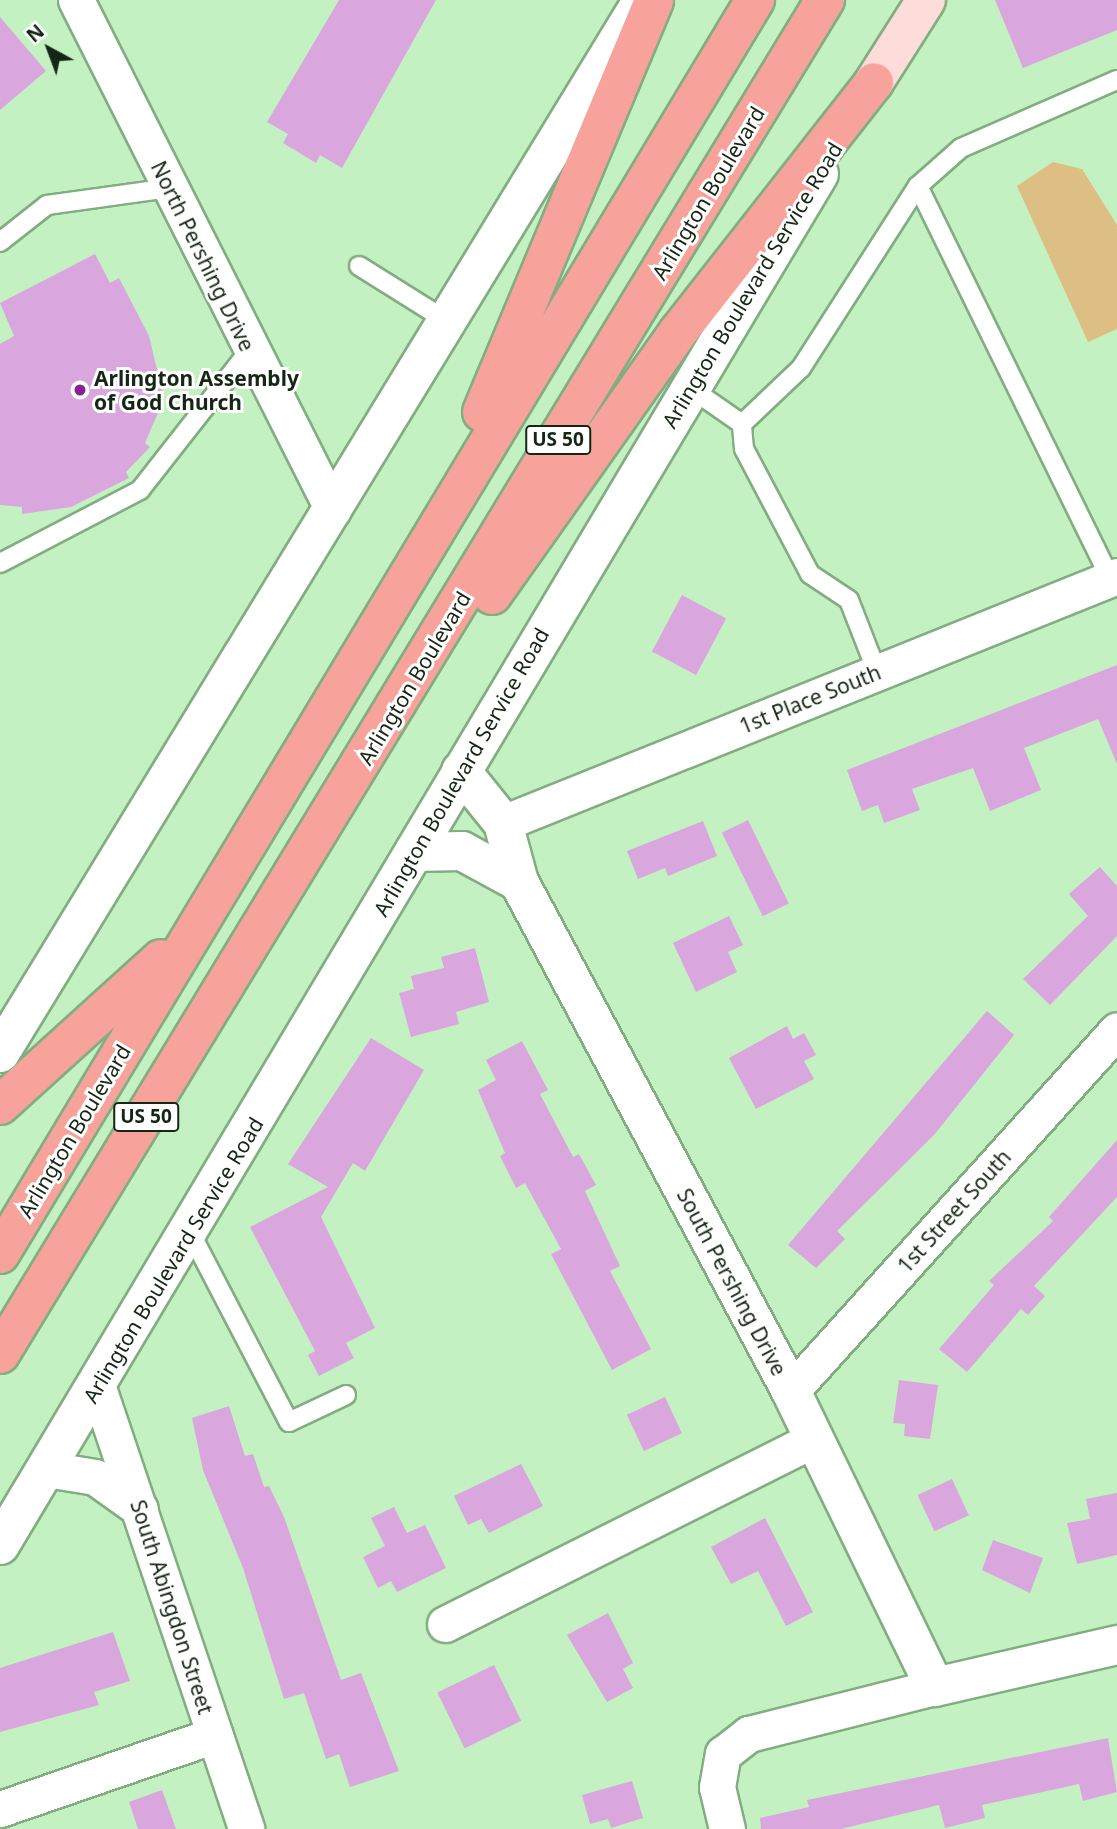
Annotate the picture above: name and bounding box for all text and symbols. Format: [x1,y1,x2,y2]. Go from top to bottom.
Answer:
north arrow [14,14,84,84]
text: N [21,18,50,48]
street label: Arlington Boulevard [646,102,770,284]
street label: Arlington Boulevard Service Road [657,138,847,432]
street label: North Pershing Drive [146,157,260,355]
place label: Arlington Assembly of God Church [94,365,299,415]
marker: Arlington Assembly of God Church [72,382,88,398]
road number: US 50 [525,424,591,456]
street label: Arlington Boulevard [352,587,476,769]
street label: Arlington Boulevard Service Road [368,623,554,921]
street label: 1st Place South [736,659,884,739]
street label: Arlington Boulevard [12,1040,136,1222]
road number: US 50 [113,1102,179,1133]
street label: Arlington Boulevard Service Road [78,1113,268,1407]
street label: 1st Street South [892,1144,1016,1278]
street label: South Pershing Drive [672,1184,792,1380]
street label: South Abingdon Street [125,1497,219,1717]

